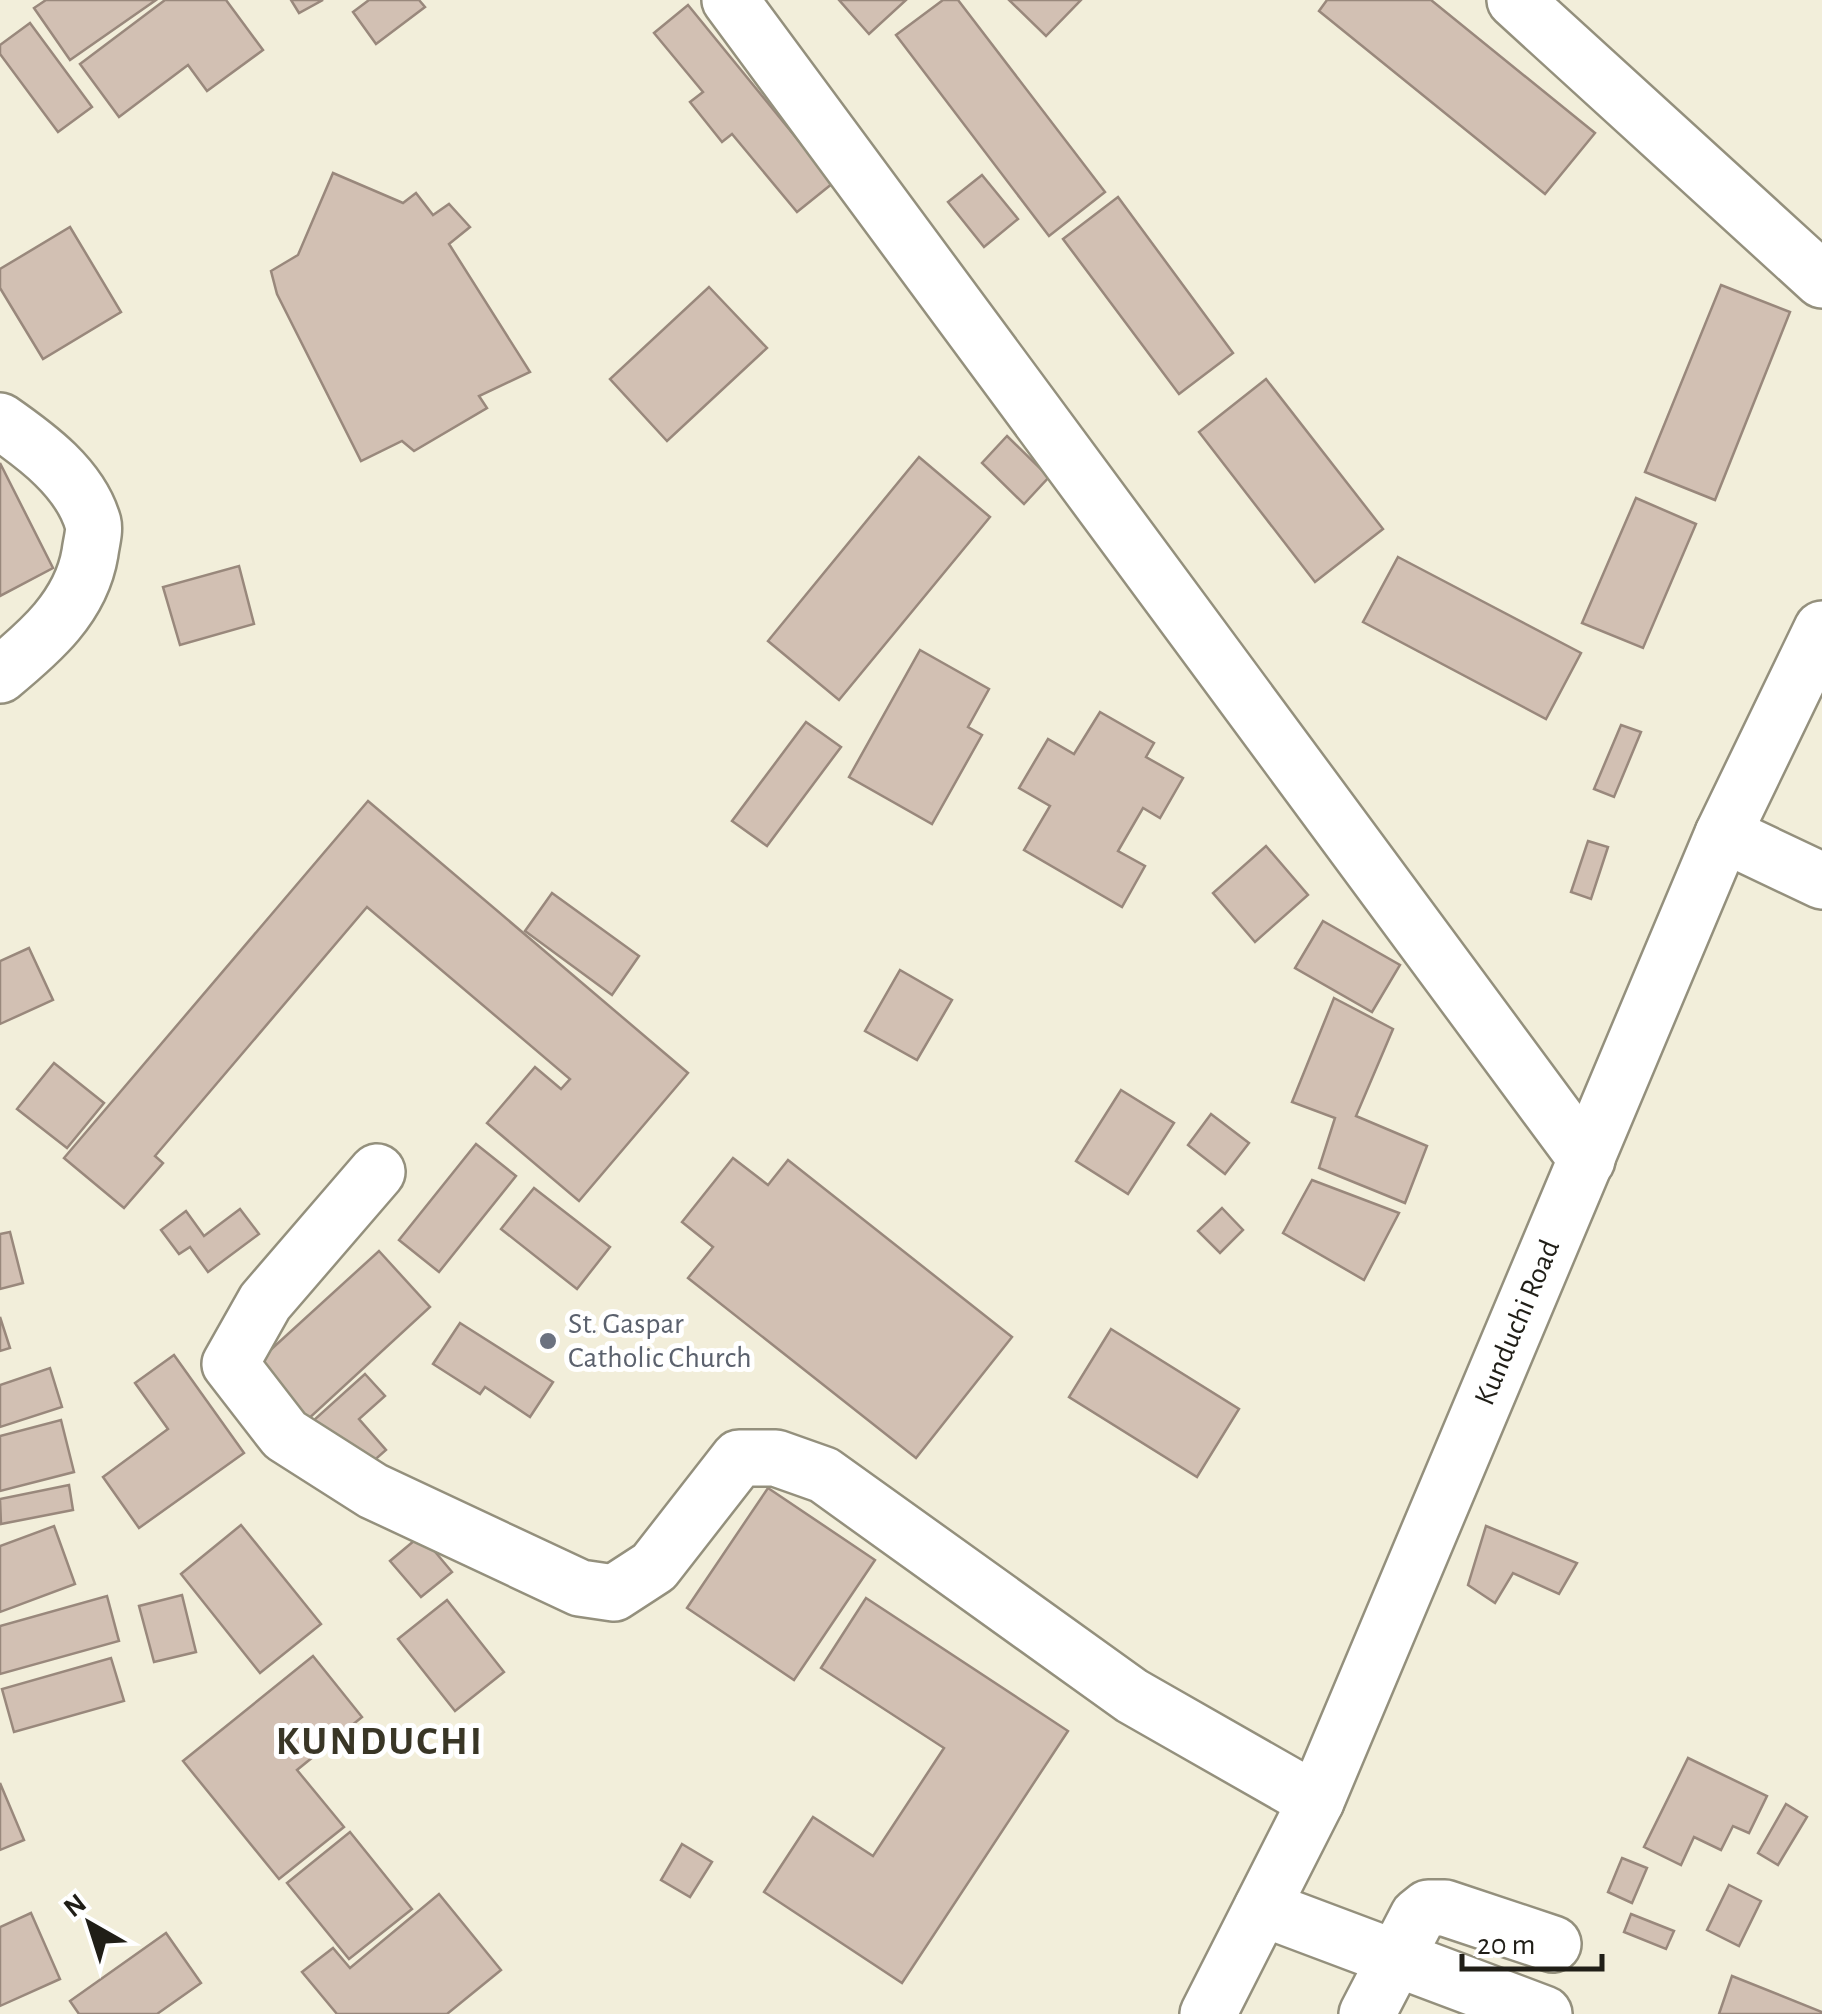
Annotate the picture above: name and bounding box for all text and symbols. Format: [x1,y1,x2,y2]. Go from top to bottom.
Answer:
street label: Kunduchi Road [1469,1235,1565,1410]
place label: St. Gaspar Catholic Church [568,1309,752,1373]
marker: St. Gaspar Catholic Church [537,1330,559,1352]
district label: KUNDUCHI [276,1722,484,1762]
north arrow [40,1874,140,1974]
text: N [59,1889,92,1923]
scale bar [1462,1909,1602,1971]
text: 20 m [1477,1930,1535,1960]

